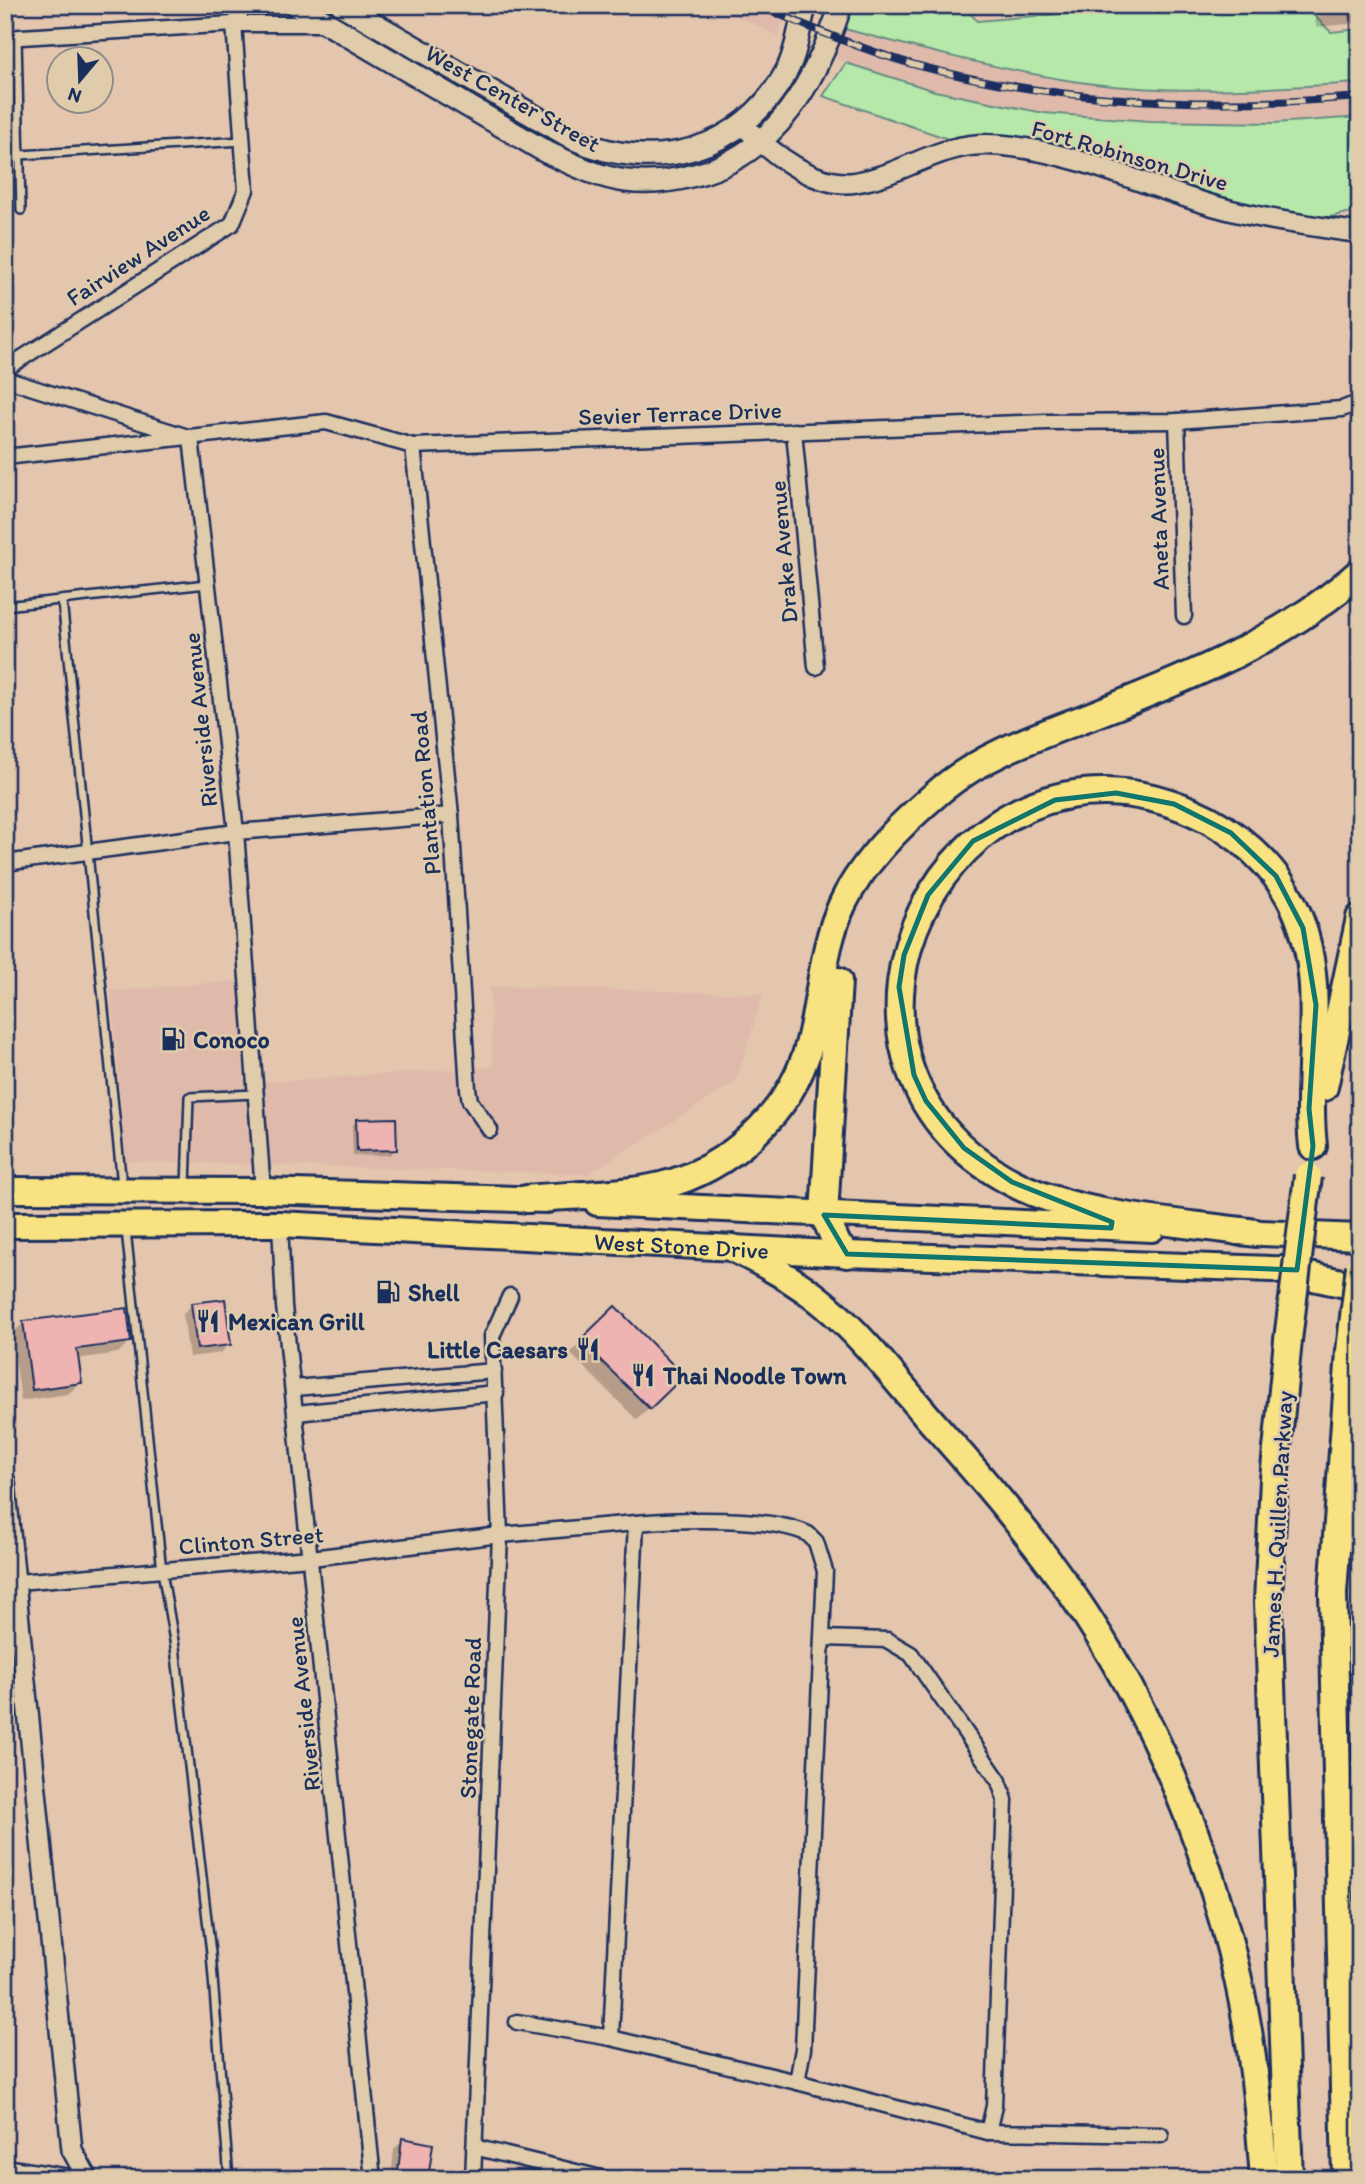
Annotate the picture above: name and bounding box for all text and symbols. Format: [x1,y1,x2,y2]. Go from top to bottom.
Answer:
street label: West Center Street [420,38,606,158]
north arrow [46,46,116,116]
text: N [65,83,84,109]
street label: Fort Robinson Drive [1028,113,1232,197]
street label: Fairview Avenue [61,198,215,312]
street label: Sevier Terrace Drive [578,395,782,431]
street label: Aneta Avenue [1141,447,1175,591]
street label: Drake Avenue [762,479,804,625]
street label: Riverside Avenue [176,631,224,809]
street label: Plantation Road [403,710,447,876]
fuel station icon: Conoco [159,1025,187,1053]
place label: Conoco [193,1025,270,1054]
street label: West Stone Drive [593,1226,770,1264]
fuel station icon: Shell [374,1278,402,1306]
place label: Shell [408,1278,460,1307]
restaurant icon: Mexican Grill [194,1307,222,1335]
place label: Mexican Grill [228,1307,365,1336]
place label: Little Caesars [427,1335,568,1364]
restaurant icon: Little Caesars [574,1335,602,1363]
restaurant icon: Thai Noodle Town [629,1361,657,1389]
place label: Thai Noodle Town [662,1361,847,1390]
street label: James H. Quillen Parkway [1256,1390,1298,1658]
street label: Clinton Street [177,1519,325,1561]
street label: Riverside Avenue [279,1615,327,1793]
street label: Stonegate Road [453,1637,487,1799]

